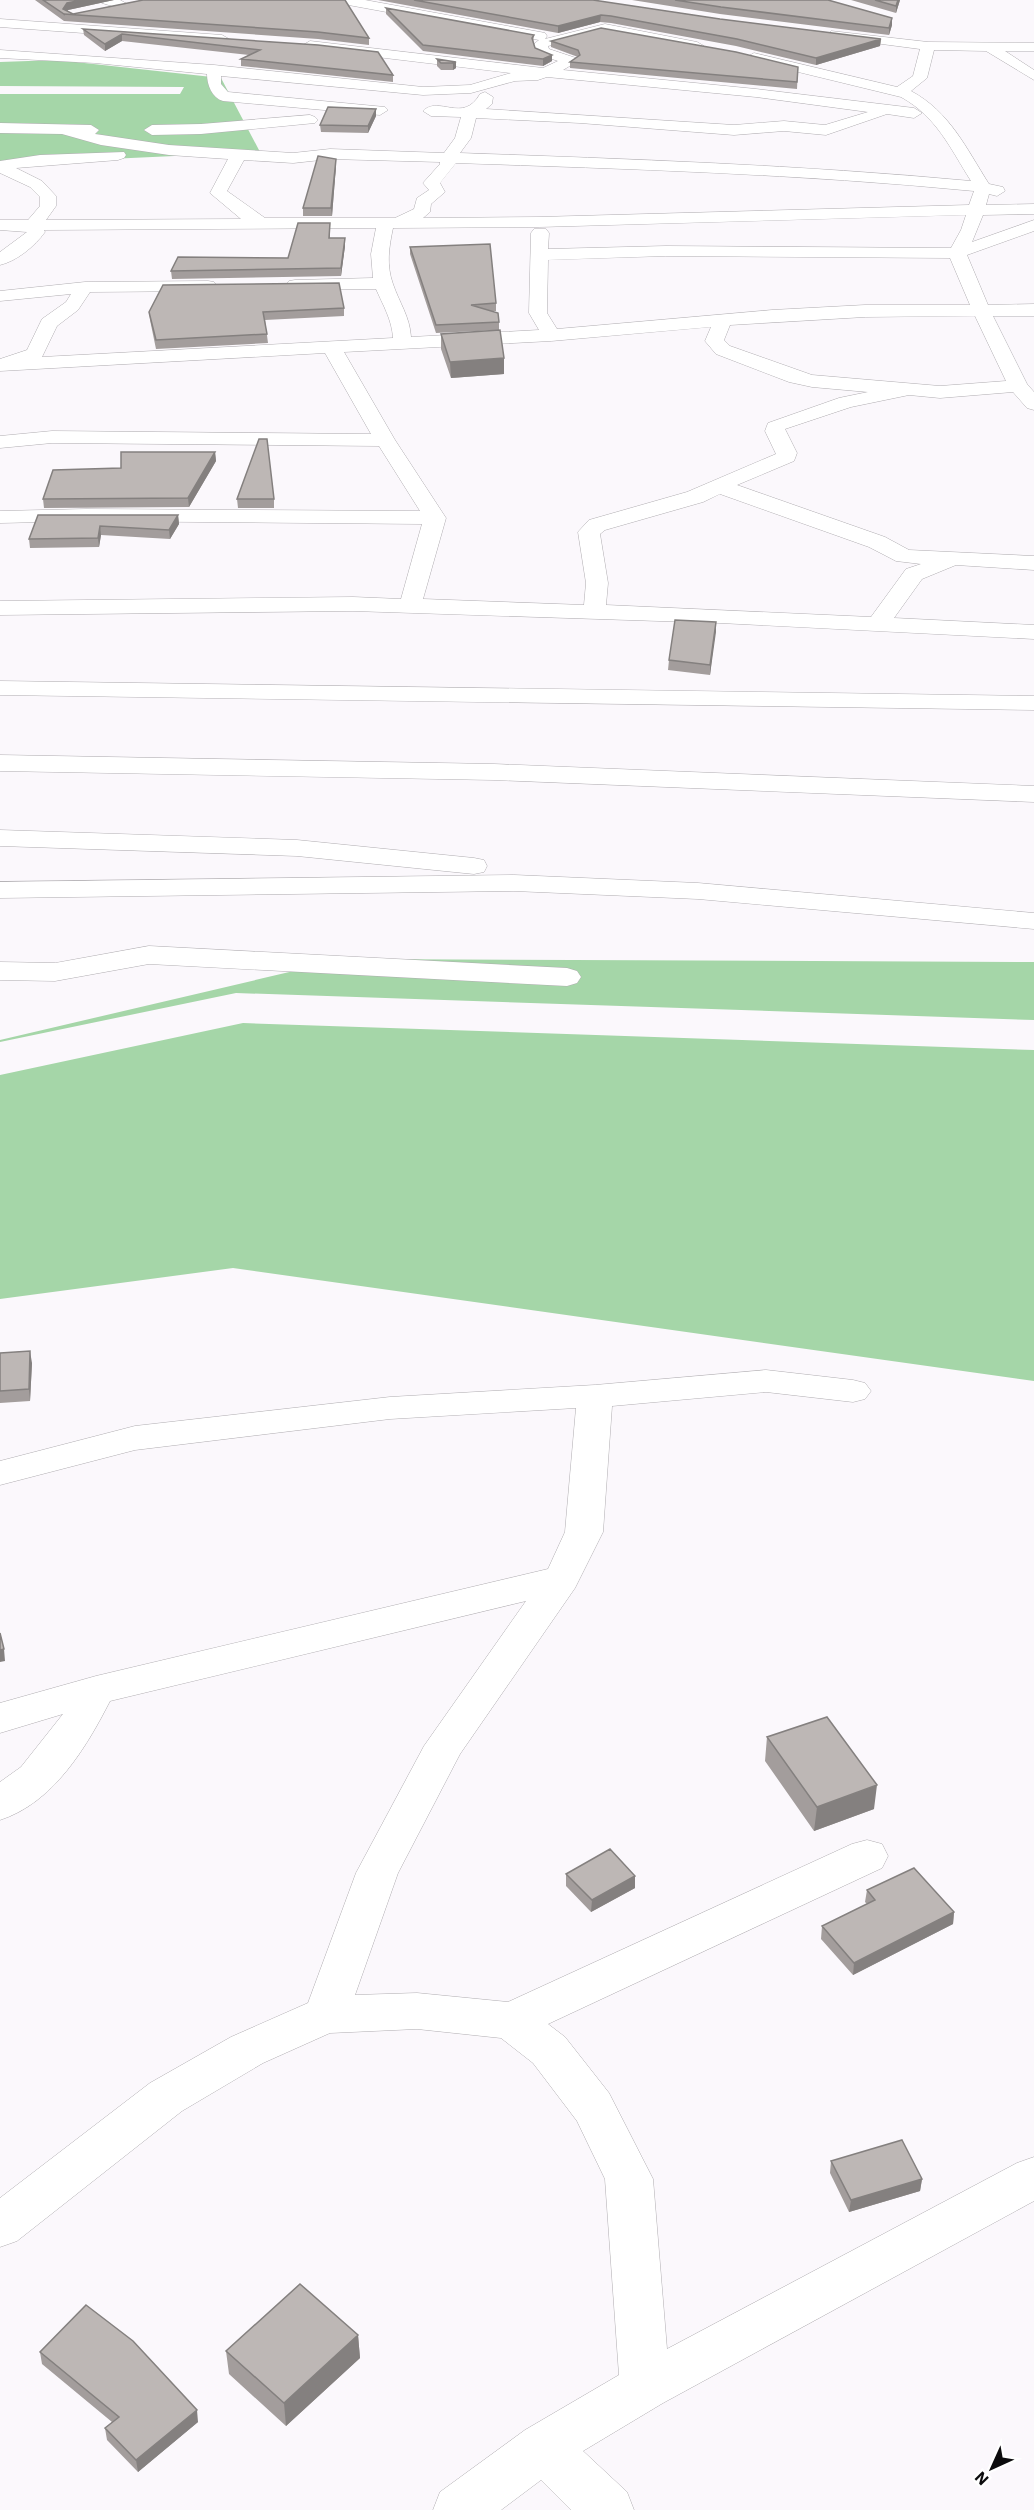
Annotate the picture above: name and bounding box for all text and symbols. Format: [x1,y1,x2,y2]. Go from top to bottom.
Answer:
north arrow [962,2438,1022,2498]
text: N [970,2467,993,2490]

